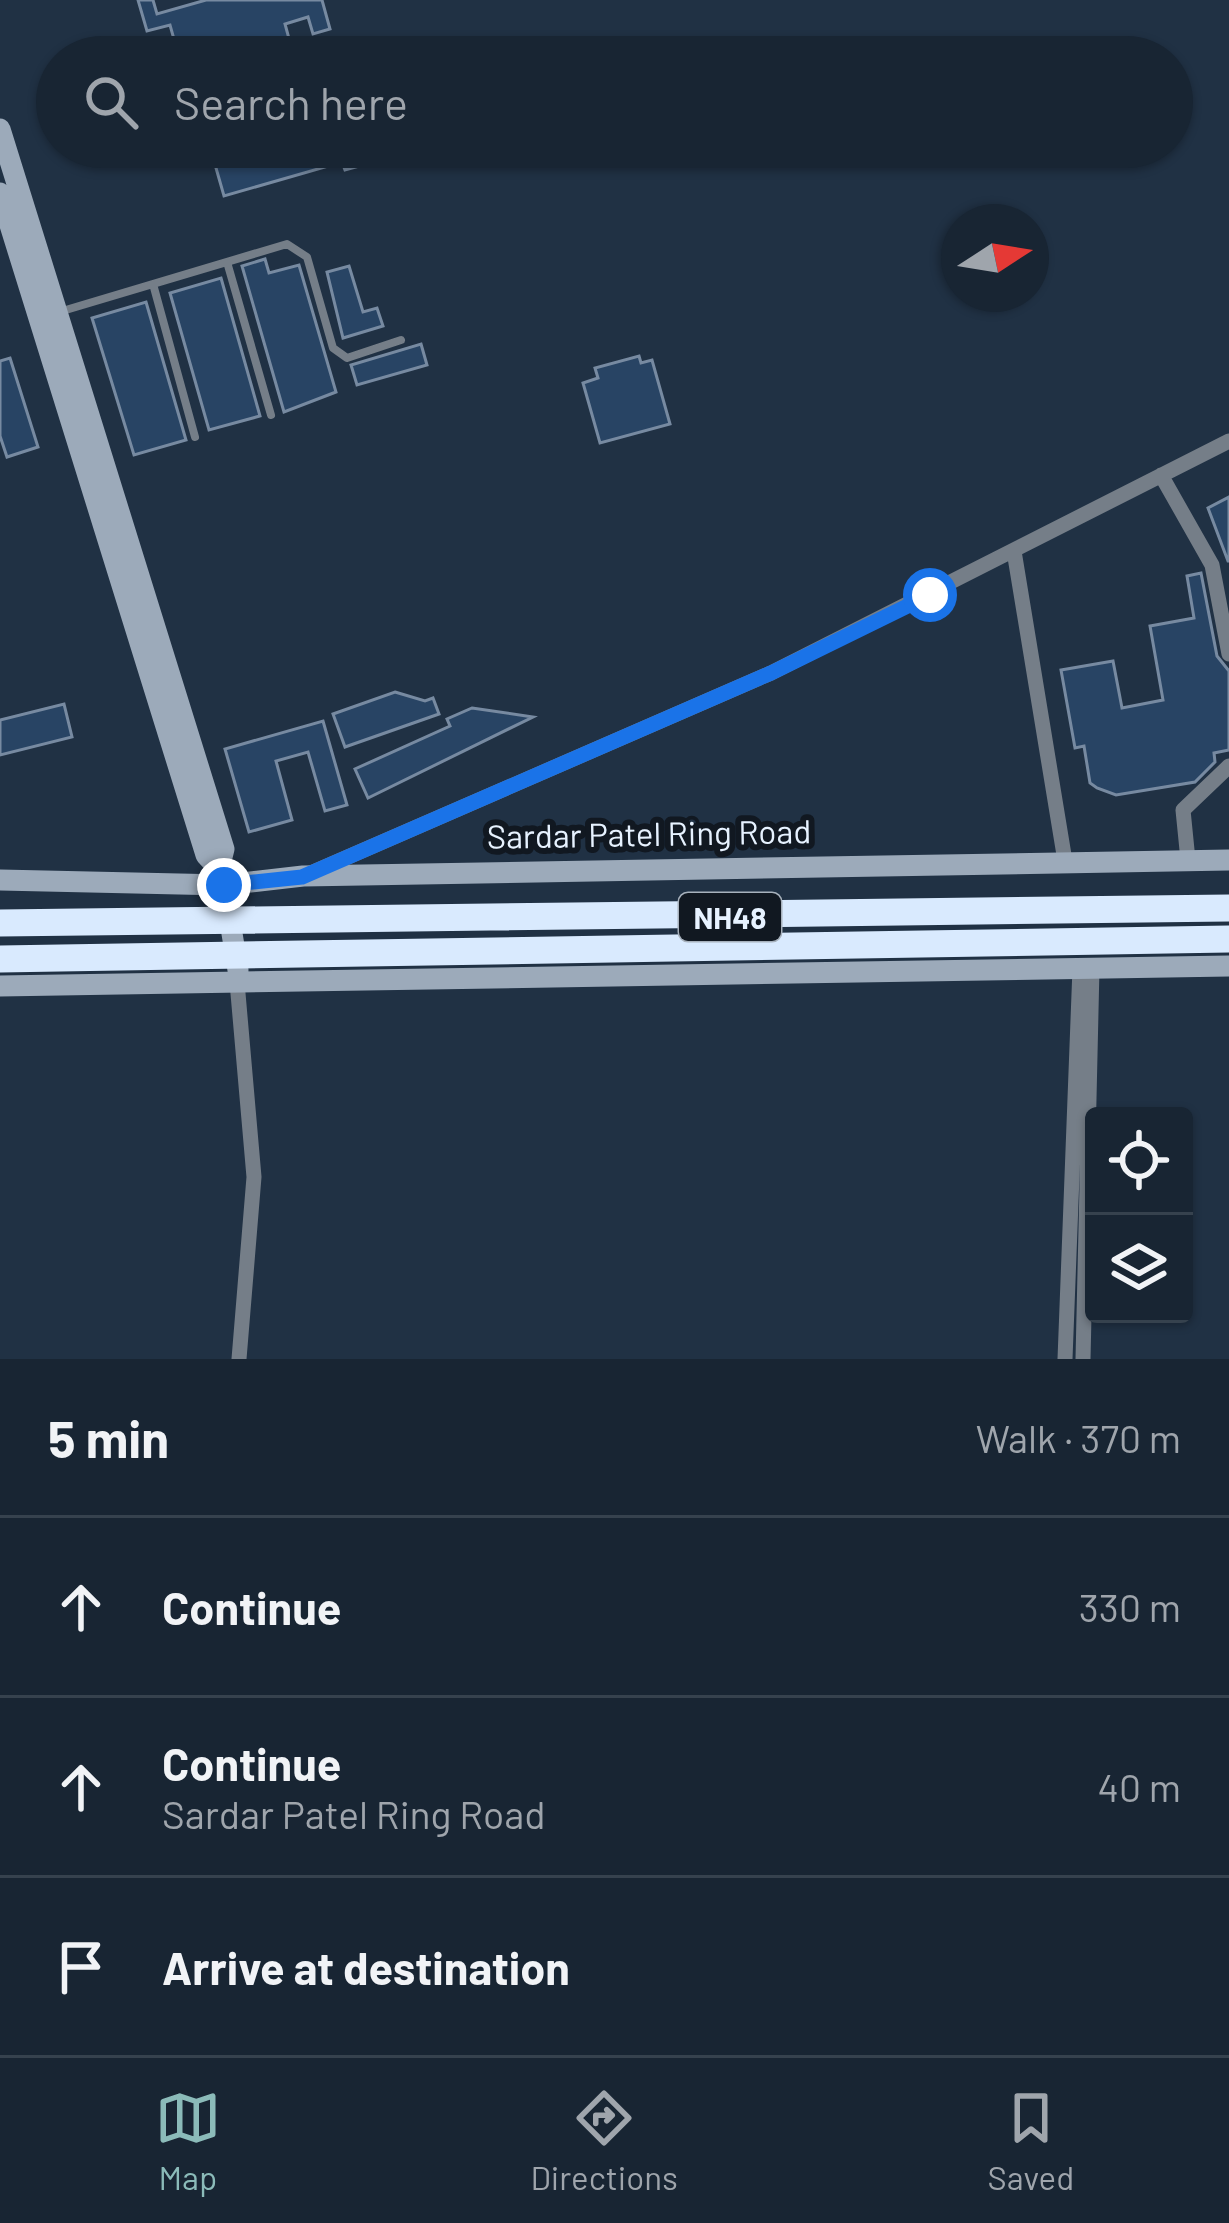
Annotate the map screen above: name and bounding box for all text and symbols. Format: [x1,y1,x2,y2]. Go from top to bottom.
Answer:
search box [36,36,1193,168]
icon: search [78,69,144,135]
text: Search here [174,75,408,129]
north arrow [941,204,1049,312]
route start [903,568,957,622]
street label: Sardar Patel Ring Road [486,810,812,856]
route end [197,858,251,912]
road number: NH48 [679,893,781,941]
map controls [1085,1107,1193,1323]
button: locate [1085,1107,1193,1215]
button: layers [1085,1215,1193,1323]
text: 5 min [48,1407,169,1468]
text: Walk · 370 m [976,1414,1181,1461]
icon: ahead [48,1574,114,1640]
text: Continue [162,1580,341,1634]
text: 330 m [1079,1583,1181,1630]
text: Continue [162,1736,341,1790]
icon: ahead [48,1754,114,1820]
text: 40 m [1097,1763,1181,1810]
text: Sardar Patel Ring Road [162,1790,546,1837]
icon: arrive [48,1934,114,2000]
text: Arrive at destination [162,1940,570,1994]
tab: Map [155,2085,221,2197]
tab: Directions [530,2085,678,2197]
tab: Saved [988,2085,1074,2197]

